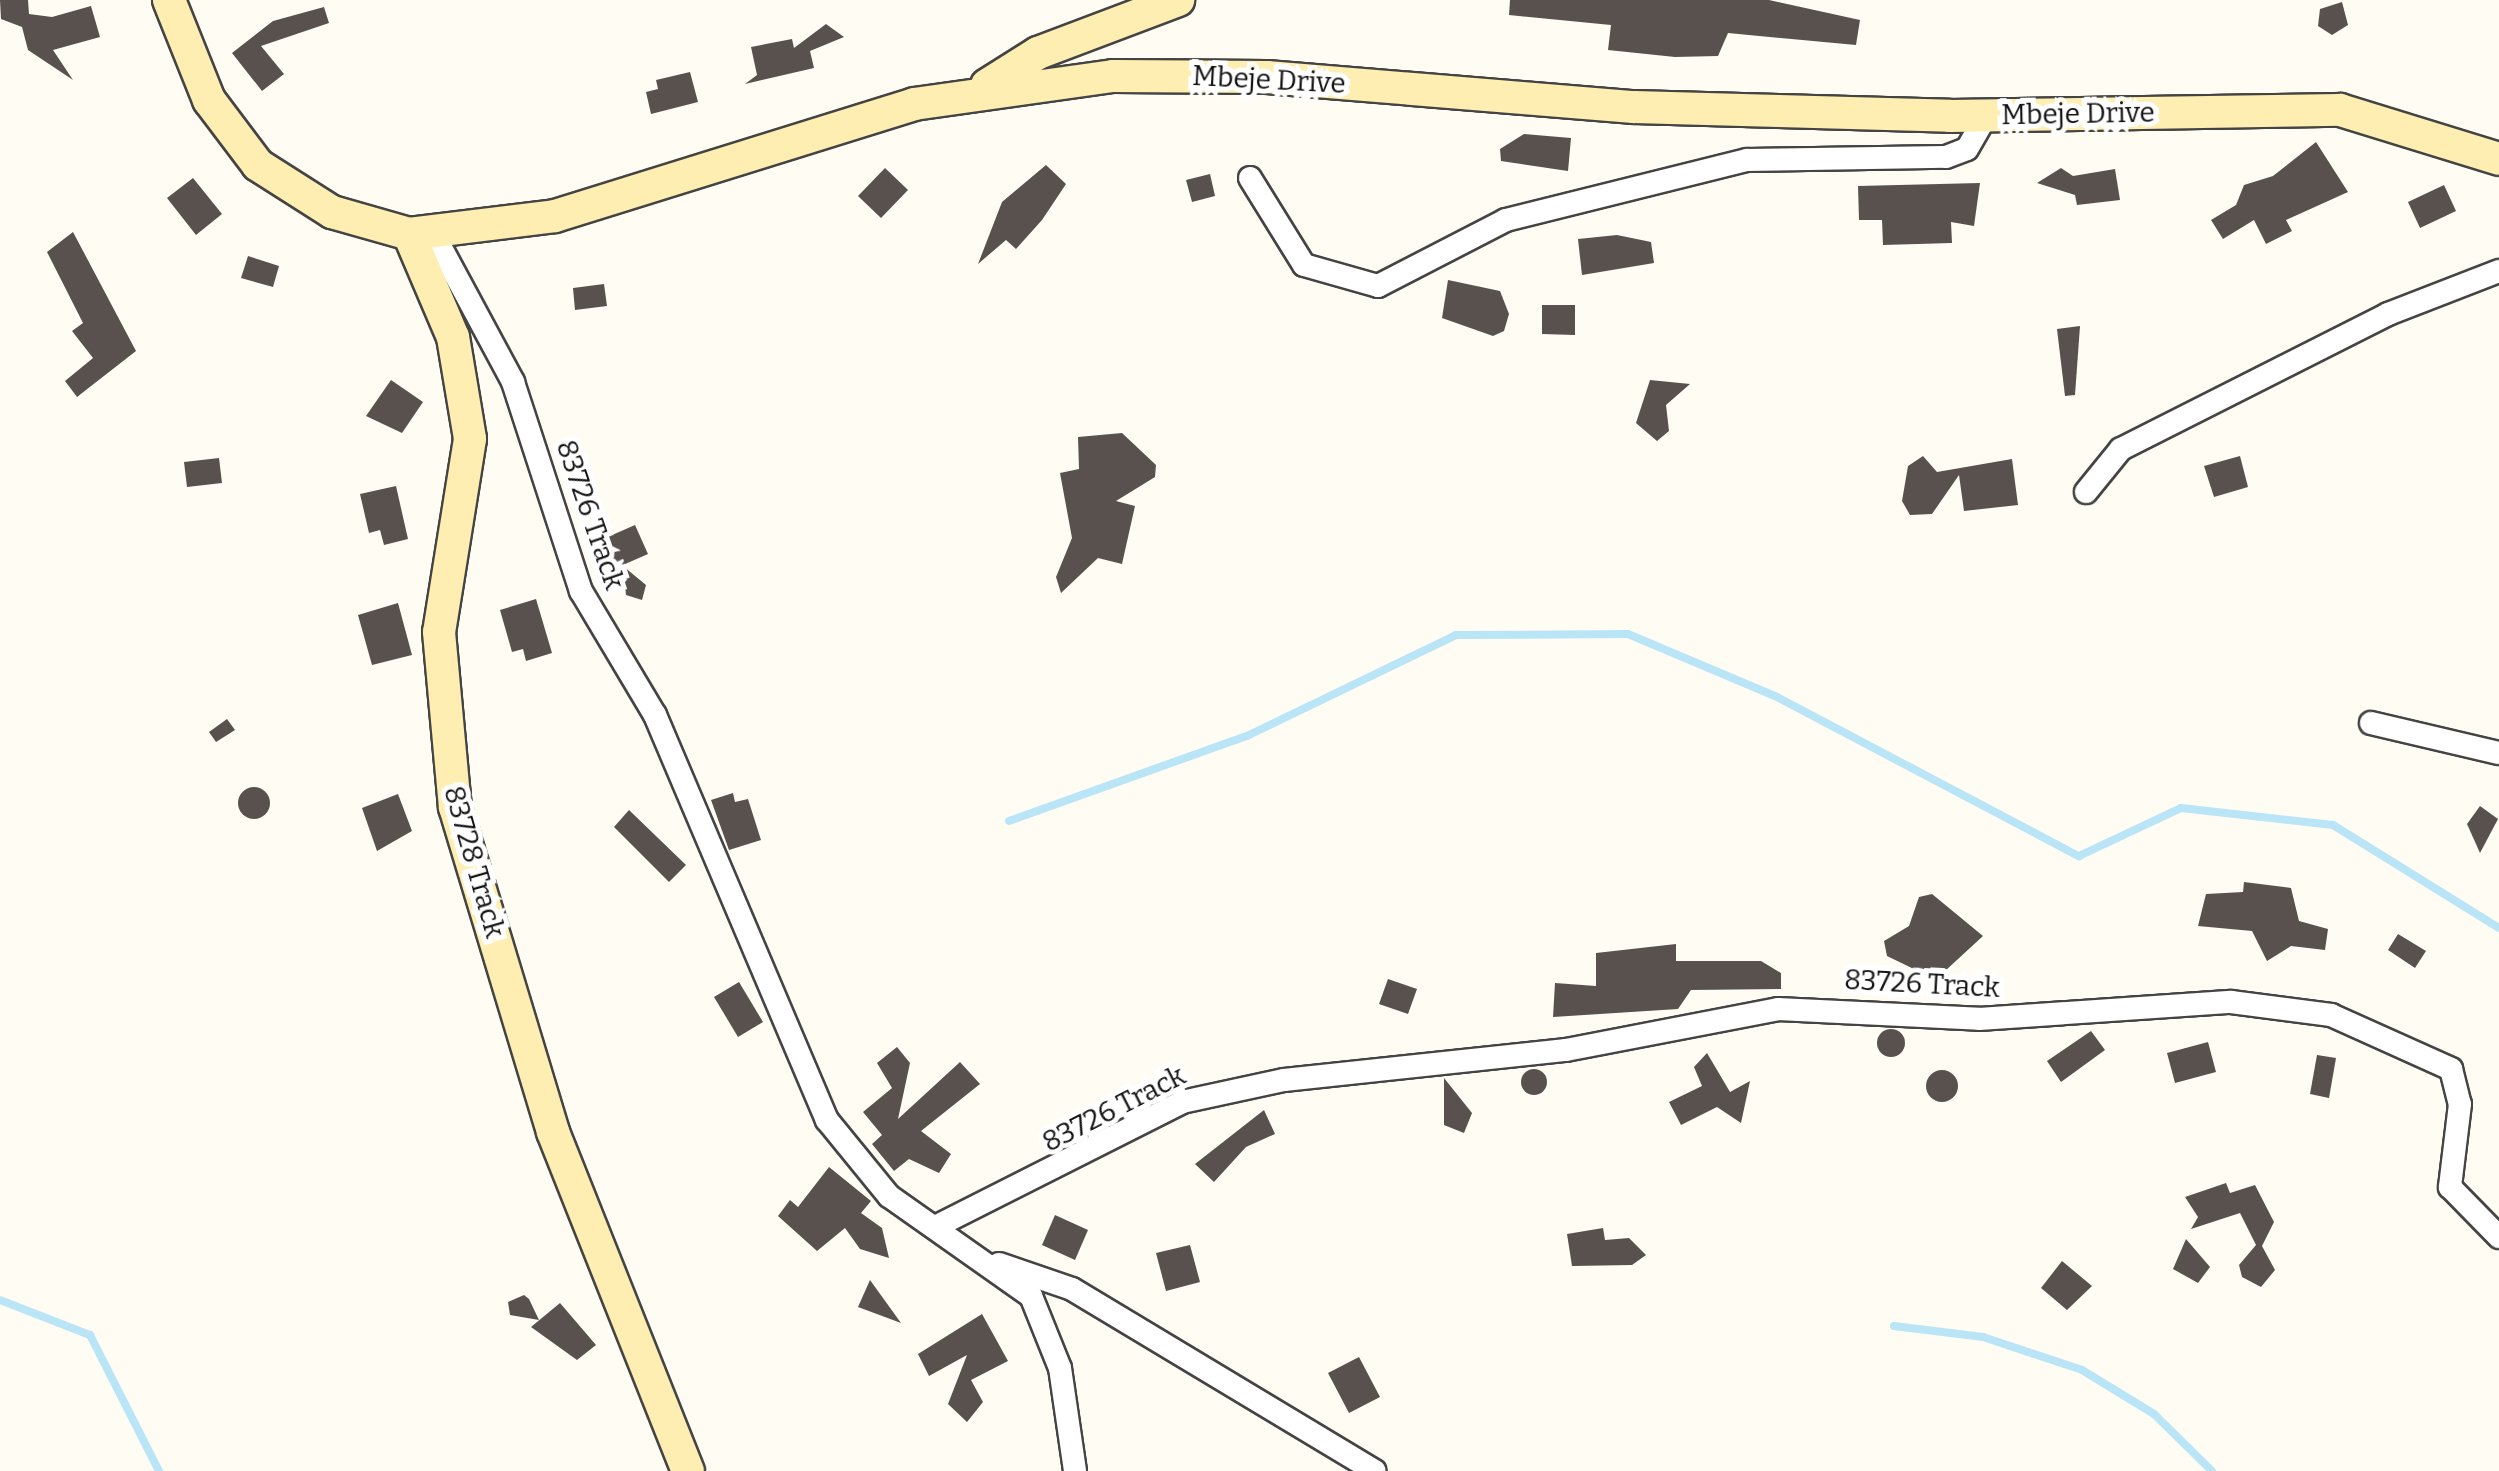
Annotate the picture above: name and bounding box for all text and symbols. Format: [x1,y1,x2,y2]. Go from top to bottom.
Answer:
street label: Mbeje Drive [1191,59,1347,101]
street label: Mbeje Drive [2001,96,2155,132]
street label: 83726 Track [549,436,631,594]
street label: 83728 Track [436,782,512,942]
street label: 83726 Track [1843,963,2001,1005]
street label: 83726 Track [1037,1059,1191,1159]

